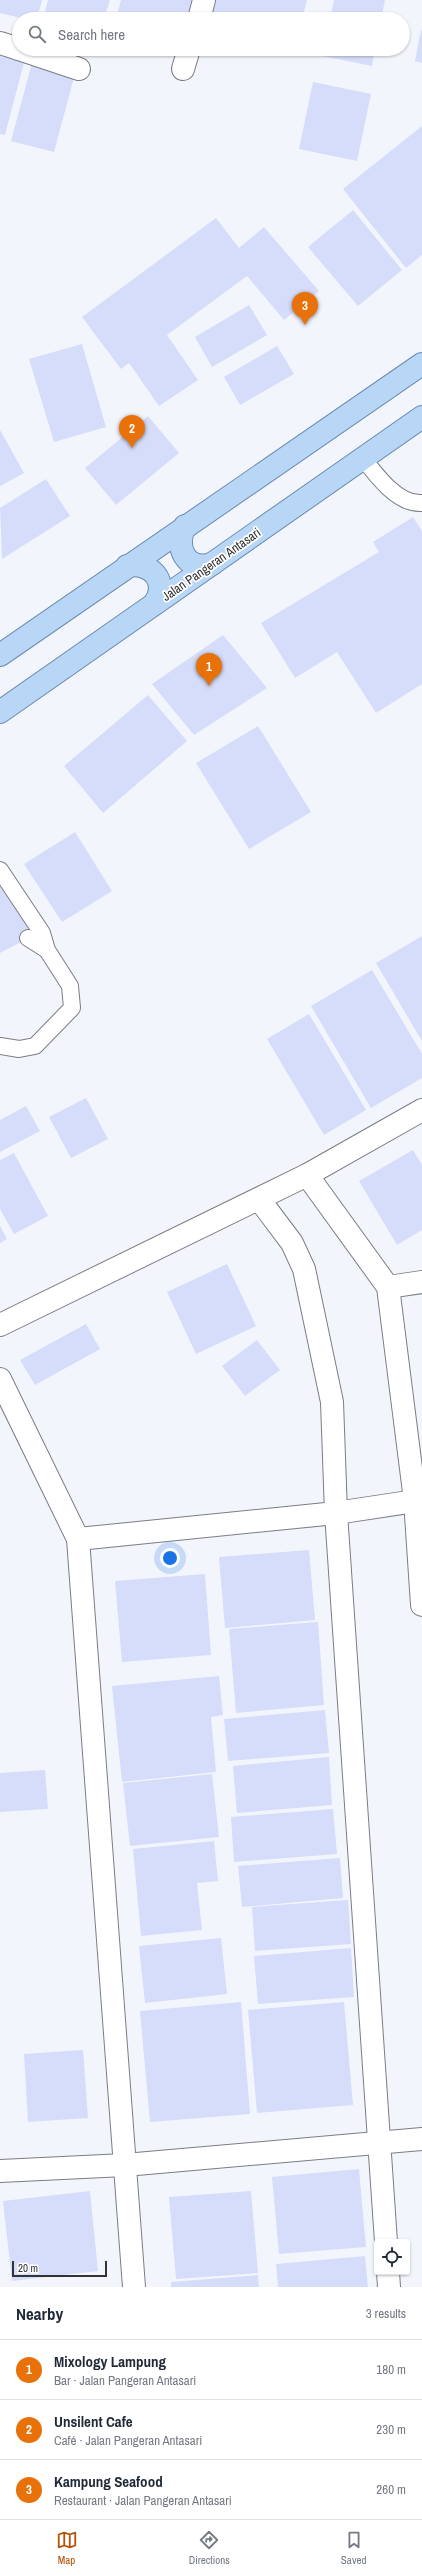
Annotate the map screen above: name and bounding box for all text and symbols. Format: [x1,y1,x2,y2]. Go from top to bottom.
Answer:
search box [12,12,410,56]
icon: search [26,23,48,45]
text: Search here [58,24,125,45]
pin: 3 [292,292,318,325]
pin: 2 [119,415,145,448]
street label: Jalan Pangeran Antasari [159,524,264,605]
pin: 1 [196,653,222,686]
your location [160,1548,180,1568]
map controls [374,2239,410,2275]
button: locate [374,2239,410,2275]
scale bar [12,2259,107,2278]
text: 20 m [18,2261,38,2275]
text: Nearby [16,2302,63,2325]
text: 3 results [366,2305,406,2322]
text: Mixology Lampung [54,2351,166,2372]
text: 1 [26,2361,32,2378]
text: 180 m [376,2361,406,2378]
text: Bar · Jalan Pangeran Antasari [54,2372,196,2389]
text: Unsilent Cafe [54,2411,133,2432]
text: 2 [26,2421,32,2438]
text: 230 m [376,2421,406,2438]
text: Café · Jalan Pangeran Antasari [54,2432,202,2449]
text: Kampung Seafood [54,2471,163,2492]
text: 3 [26,2481,32,2498]
text: 260 m [376,2481,406,2498]
text: Restaurant · Jalan Pangeran Antasari [54,2492,232,2509]
tab: Map [56,2529,78,2567]
tab: Directions [189,2529,230,2567]
tab: Saved [341,2529,366,2567]

